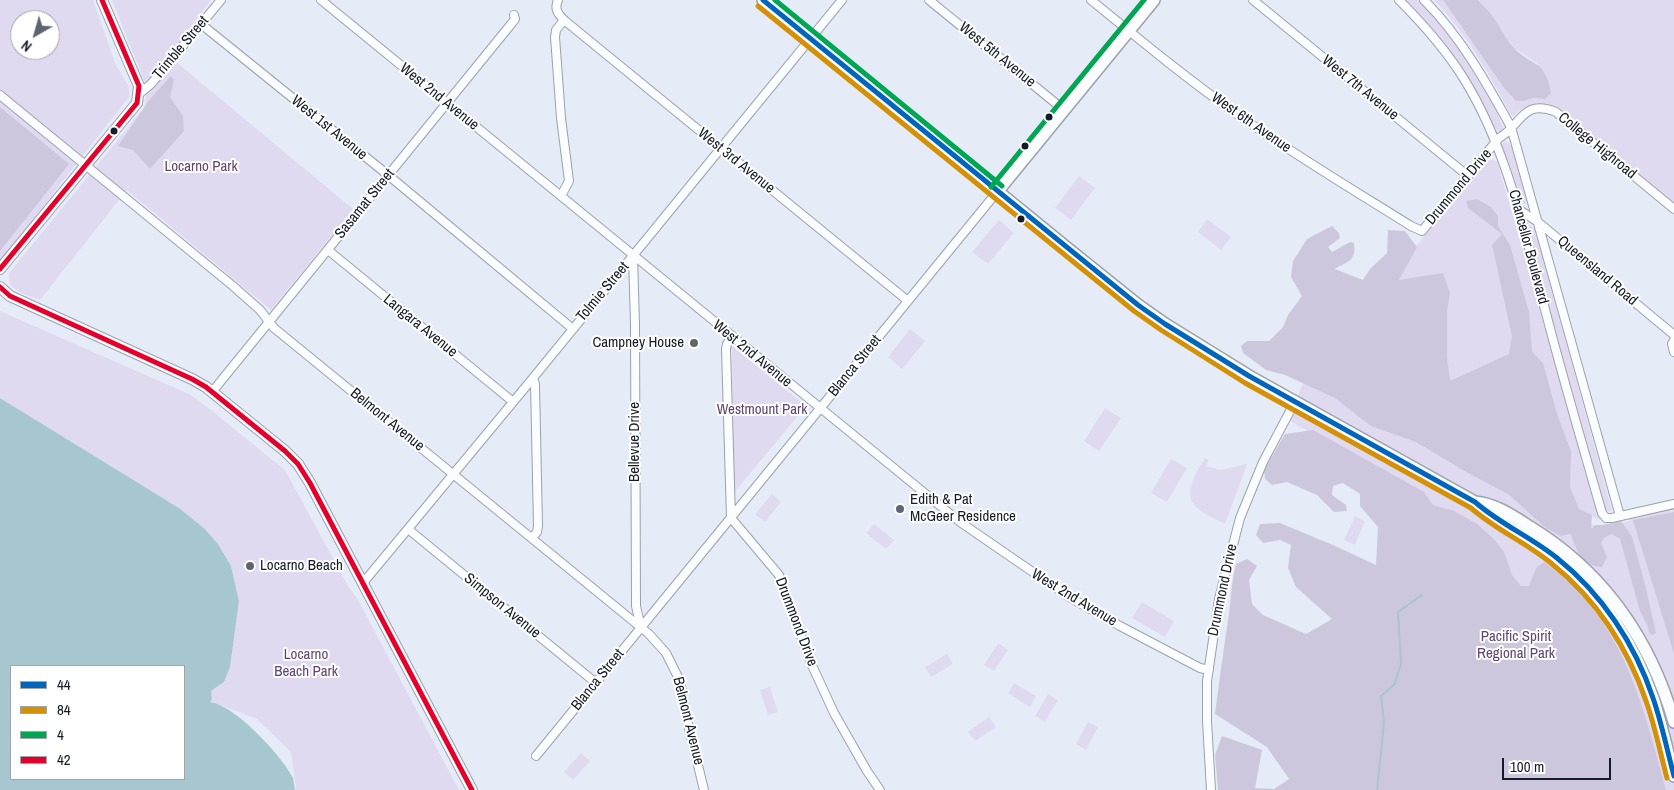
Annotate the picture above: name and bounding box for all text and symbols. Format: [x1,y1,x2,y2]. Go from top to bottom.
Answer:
north arrow [10,10,60,60]
street label: Trimble Street [149,13,213,83]
street label: West 5th Avenue [955,19,1039,91]
text: N [18,36,35,56]
street label: West 7th Avenue [1318,52,1402,124]
street label: West 2nd Avenue [396,60,482,134]
street label: West 6th Avenue [1208,89,1294,157]
street label: West 1st Avenue [287,92,371,164]
street label: College Highroad [1554,109,1640,183]
unlabelled marker [1044,112,1054,122]
street label: West 3rd Avenue [694,124,778,198]
unlabelled marker [109,126,119,136]
unlabelled marker [1020,141,1030,151]
street label: Drummond Drive [1422,145,1496,229]
park label: Locarno Park [164,158,238,176]
street label: Sasamat Street [331,165,399,243]
street label: Chancellor Boulevard [1504,188,1552,306]
unlabelled marker [1016,214,1026,224]
street label: Queensland Road [1553,232,1641,310]
street label: Tolmie Street [573,258,633,326]
street label: Langara Avenue [379,291,461,361]
street label: West 2nd Avenue [709,317,795,391]
street label: Blanca Street [825,332,885,400]
place label: Campney House [592,334,684,352]
marker: Campney House [688,337,700,349]
street label: Belmont Avenue [346,385,428,455]
park label: Westmount Park [717,401,807,419]
street label: Bellevue Drive [626,402,644,482]
place label: Edith & Pat McGeer Residence [910,491,1016,526]
marker: Edith & Pat McGeer Residence [894,503,906,515]
street label: Drummond Drive [1204,542,1242,638]
place label: Locarno Beach [260,557,343,575]
marker: Locarno Beach [244,560,256,572]
street label: West 2nd Avenue [1028,565,1120,631]
street label: Simpson Avenue [460,570,544,642]
street label: Drummond Drive [771,575,821,669]
park label: Pacific Spirit Regional Park [1477,628,1555,663]
park label: Locarno Beach Park [274,646,338,681]
street label: Blanca Street [568,646,628,714]
legend [10,665,185,780]
text: 44 [57,674,71,695]
street label: Belmont Avenue [668,675,708,767]
text: 84 [57,699,71,720]
text: 4 [57,724,64,745]
scale bar [1504,748,1613,780]
text: 42 [57,749,71,770]
text: 100 m [1510,756,1544,777]

